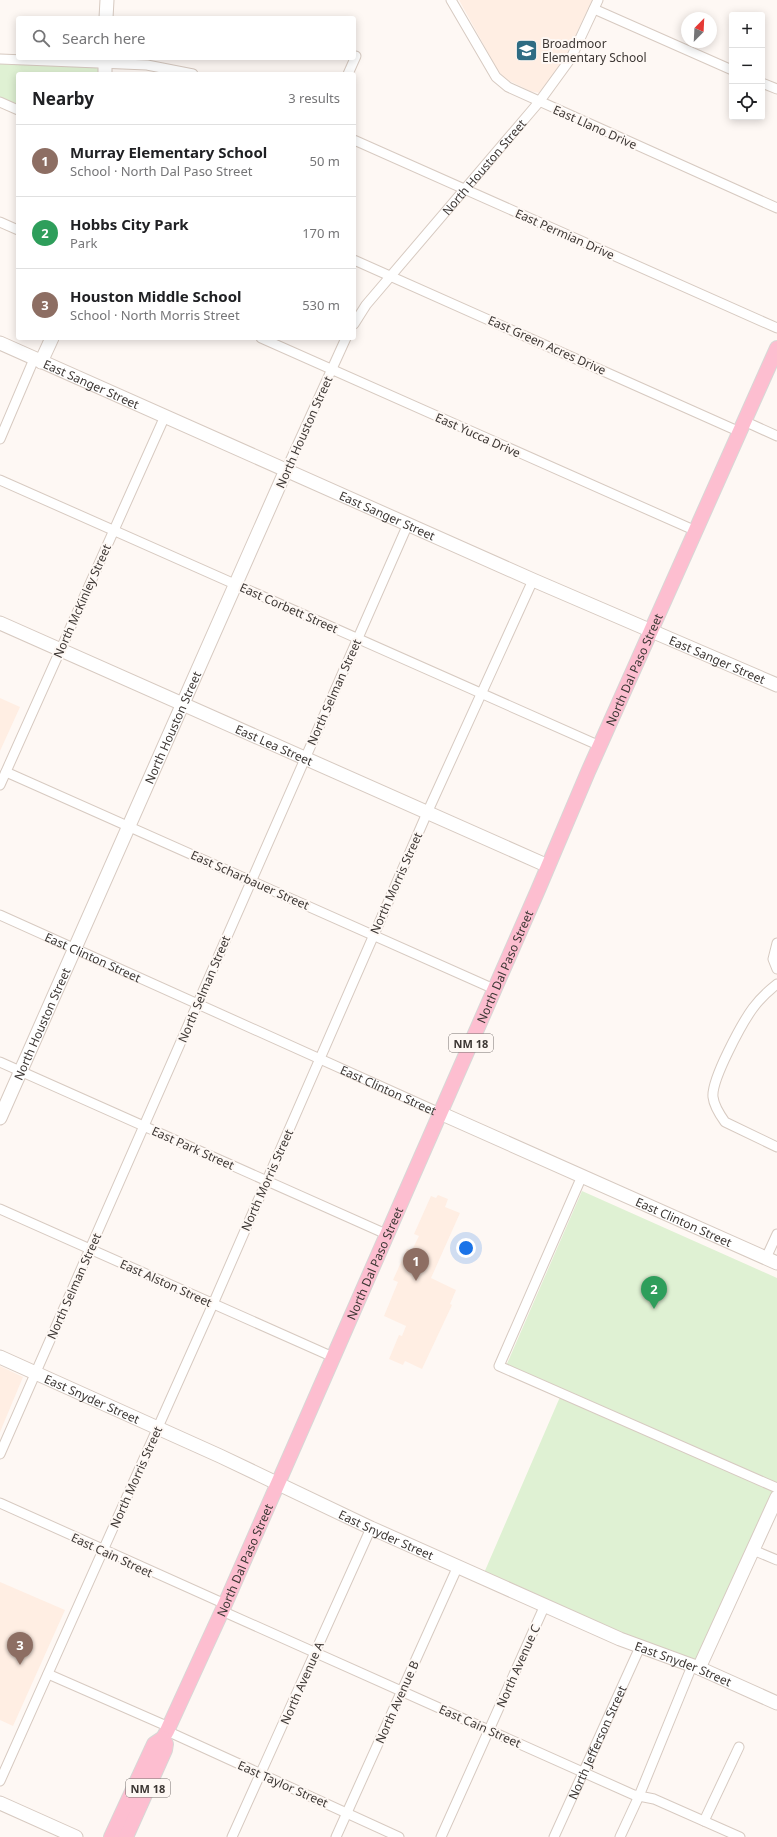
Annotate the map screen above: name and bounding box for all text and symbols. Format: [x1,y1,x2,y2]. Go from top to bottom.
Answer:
north arrow [681,12,717,48]
map controls [729,12,765,120]
button: + [729,12,765,48]
search box [16,16,356,60]
icon: search [30,27,52,49]
text: Search here [62,28,145,48]
place label: Broadmoor Elementary School [542,35,647,66]
school or university icon: Broadmoor Elementary School [514,37,540,63]
button: − [729,48,765,84]
button: locate [729,84,765,120]
text: Nearby [32,87,94,110]
text: 3 results [288,89,340,107]
street label: East Llano Drive [550,101,640,153]
street label: North Houston Street [438,115,530,219]
text: Murray Elementary School [70,142,267,162]
text: 1 [41,152,49,170]
text: 50 m [310,152,340,170]
text: School · North Dal Paso Street [70,162,252,180]
street label: East Permian Drive [513,205,617,264]
text: Hobbs City Park [70,214,189,234]
text: 2 [41,224,49,242]
text: 170 m [302,224,340,242]
text: Park [70,234,97,252]
text: Houston Middle School [70,286,242,306]
text: 3 [41,296,49,314]
text: 530 m [302,296,340,314]
text: School · North Morris Street [70,306,240,324]
street label: East Green Acres Drive [485,311,609,379]
street label: East Sanger Street [41,355,143,413]
street label: North Houston Street [272,373,337,491]
street label: East Yucca Drive [433,409,523,461]
street label: East Sanger Street [337,487,439,544]
street label: North McKinley Street [49,541,115,661]
street label: East Corbett Street [237,579,341,638]
street label: North Dal Paso Street [601,610,667,728]
street label: East Sanger Street [667,631,769,688]
street label: North Selman Street [303,636,365,748]
street label: North Houston Street [140,668,205,786]
street label: East Lea Street [233,720,316,769]
street label: North Morris Street [366,829,426,937]
street label: East Scharbauer Street [188,846,313,914]
street label: North Dal Paso Street [472,907,537,1026]
street label: East Clinton Street [42,928,144,986]
street label: North Selman Street [174,932,234,1045]
street label: North Houston Street [9,964,74,1083]
road number: NM 18 [449,1034,493,1052]
street label: East Clinton Street [338,1061,440,1119]
street label: East Park Street [149,1122,238,1174]
street label: North Morris Street [237,1126,297,1234]
street label: East Clinton Street [633,1193,735,1251]
street label: North Dal Paso Street [342,1204,407,1322]
street label: North Selman Street [43,1230,105,1342]
your location [456,1238,476,1258]
pin: 1 [403,1248,429,1281]
street label: East Alston Street [117,1255,215,1311]
pin: 2 [641,1276,667,1309]
street label: East Snyder Street [42,1370,143,1428]
street label: North Morris Street [106,1423,166,1531]
street label: North Dal Paso Street [212,1500,277,1619]
street label: East Snyder Street [336,1505,437,1564]
street label: East Cain Street [69,1529,156,1582]
street label: North Avenue C [492,1621,544,1710]
pin: 3 [7,1632,33,1665]
street label: East Snyder Street [633,1637,735,1690]
street label: North Avenue A [276,1639,328,1727]
street label: North Avenue B [371,1658,423,1746]
street label: North Jefferson Street [564,1682,630,1802]
street label: East Cain Street [436,1700,524,1752]
street label: East Taylor Street [235,1756,331,1812]
road number: NM 18 [126,1779,170,1797]

